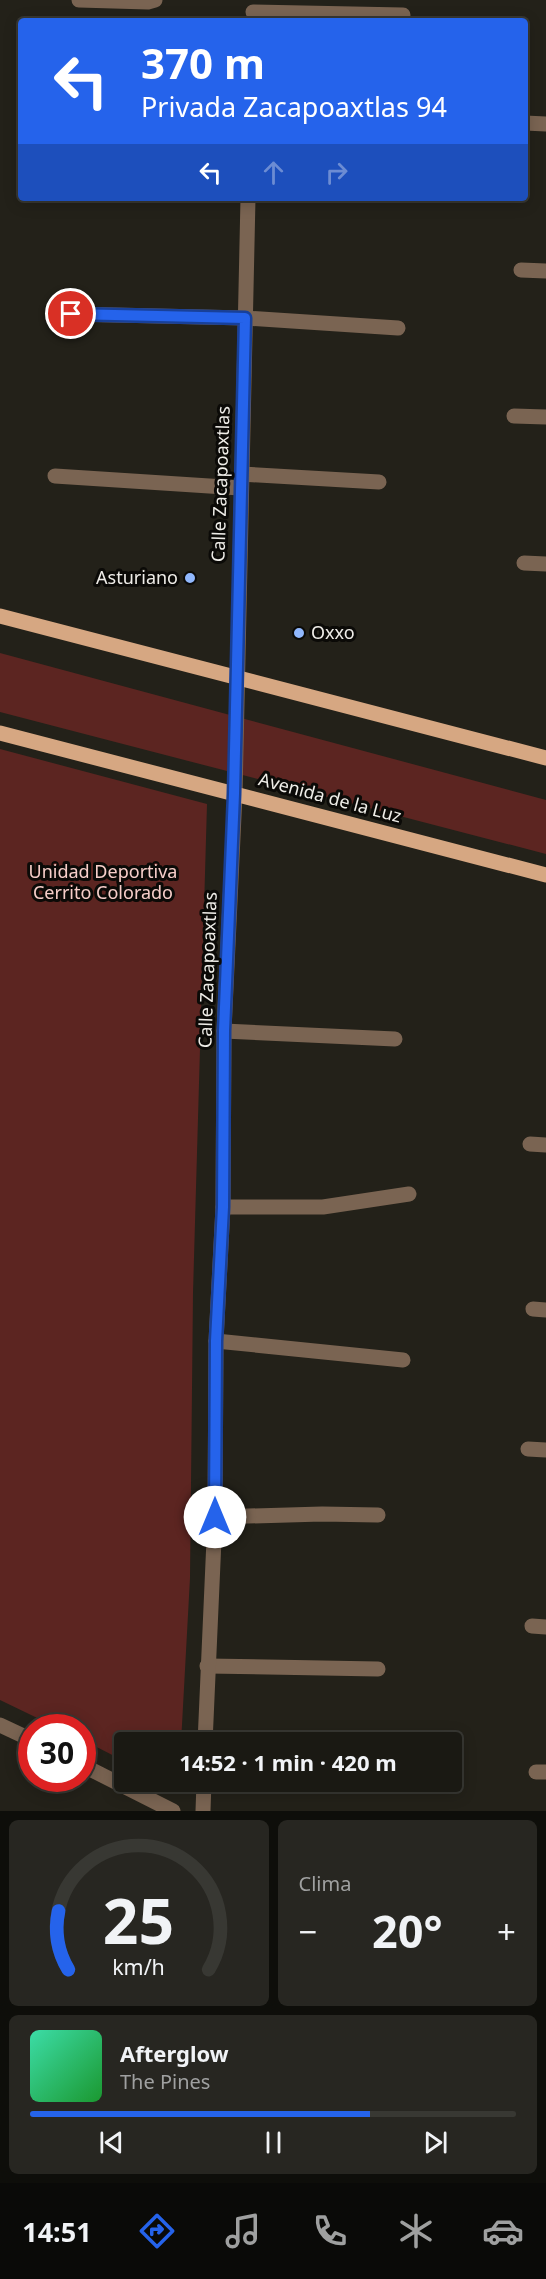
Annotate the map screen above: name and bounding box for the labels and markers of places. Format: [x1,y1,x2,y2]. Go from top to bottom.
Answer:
pin [45,288,96,339]
place label: Asturiano [96,565,178,589]
marker: Asturiano [183,571,197,585]
place label: Oxxo [311,620,355,644]
marker: Oxxo [292,626,306,640]

